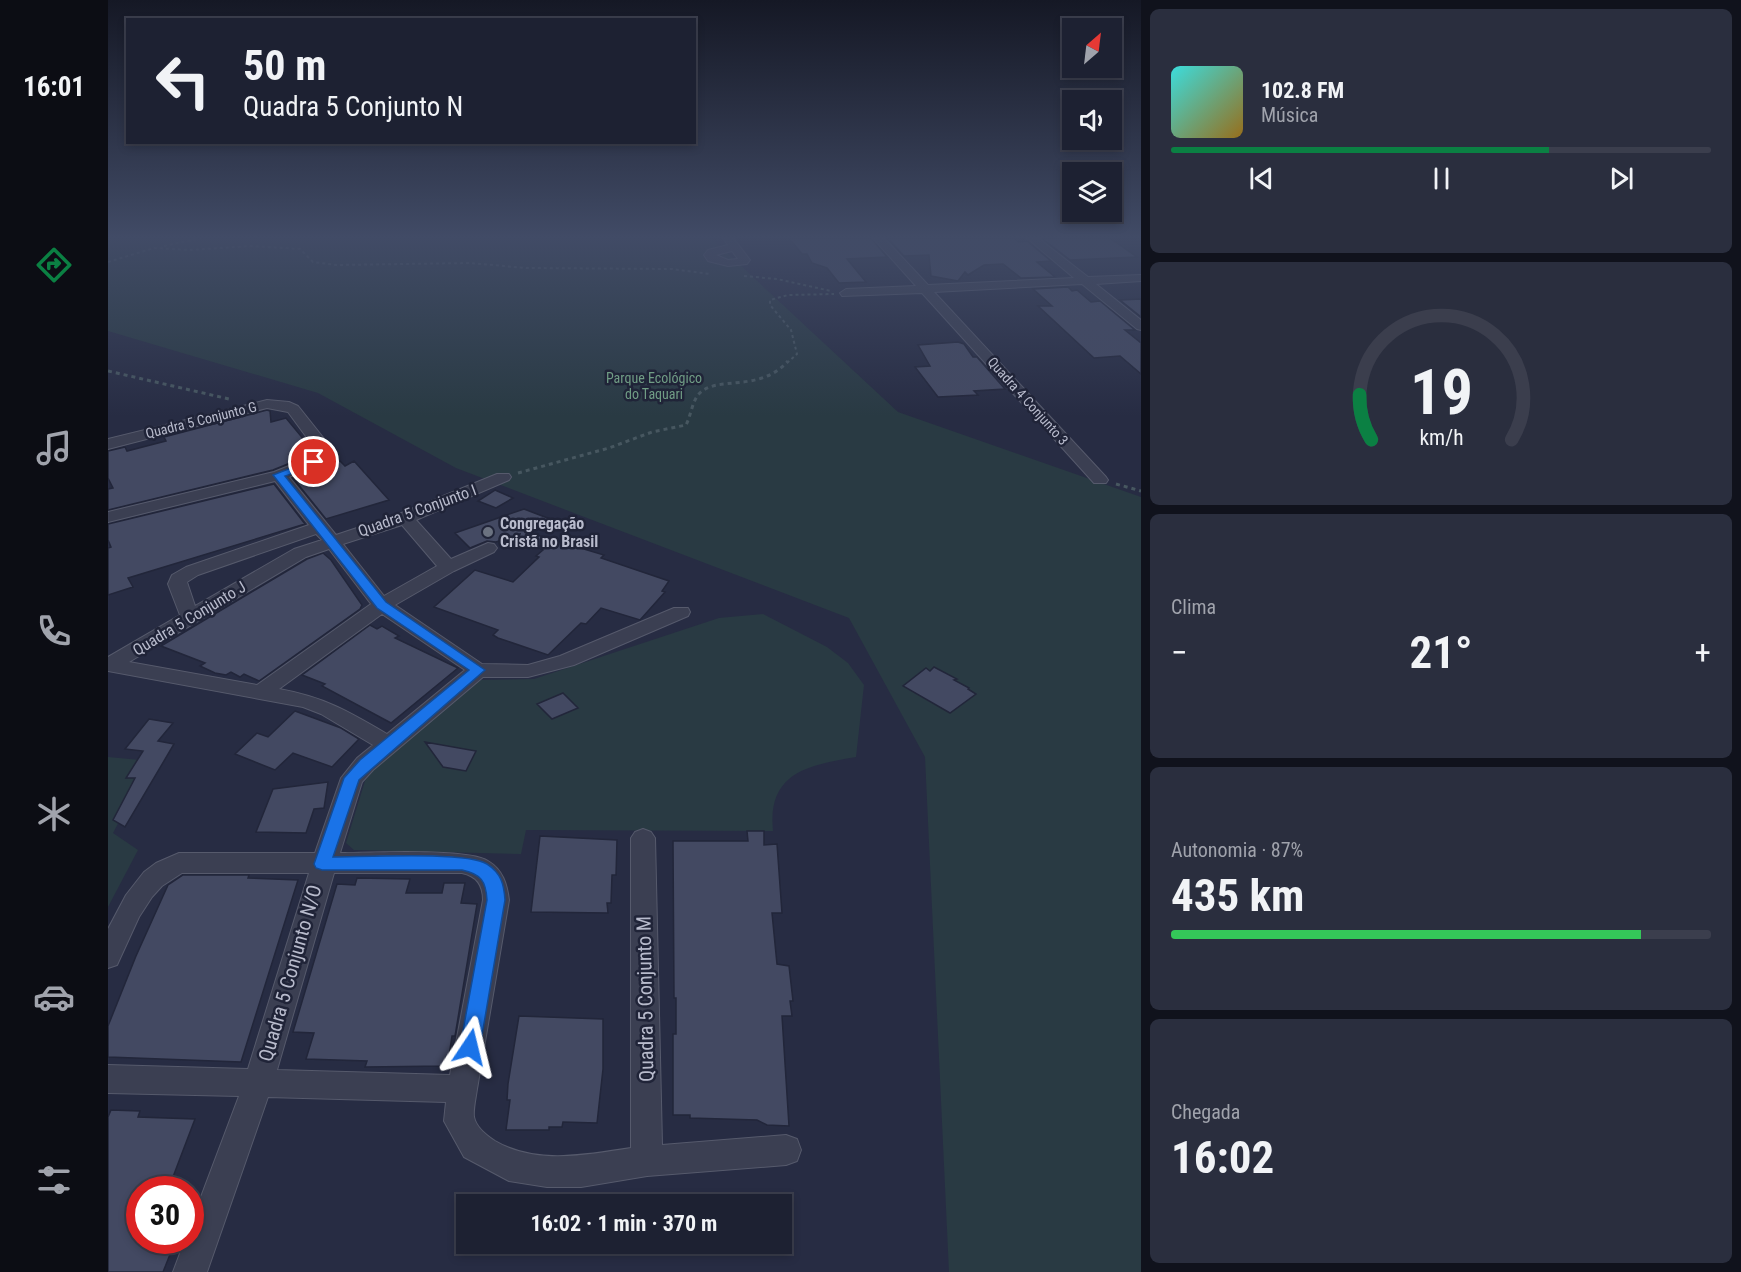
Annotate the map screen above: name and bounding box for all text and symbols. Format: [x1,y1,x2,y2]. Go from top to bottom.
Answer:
north arrow [1062,18,1122,78]
map controls [1062,18,1122,222]
text: 50 m [243,41,326,90]
icon: left [144,42,222,120]
text: 16:01 [23,71,85,103]
text: 102.8 FM [1261,78,1344,103]
button: sound [1062,90,1122,150]
text: Quadra 5 Conjunto N [243,91,463,123]
text: Música [1261,103,1318,127]
button: layers [1062,162,1122,222]
icon: previous [1245,162,1278,195]
icon: pause [1425,162,1458,195]
icon: next [1605,162,1638,195]
icon: directions [33,244,75,286]
street label: Quadra 4 Conjunto 3 [984,354,1072,448]
text: 19 [1409,357,1473,430]
park label: Parque Ecológico do Taquari [606,370,702,402]
street label: Quadra 5 Conjunto G [144,398,258,442]
text: km/h [1419,426,1463,451]
icon: music [33,427,75,469]
pin [288,436,339,487]
icon: arrive [297,445,330,478]
street label: Quadra 5 Conjunto I [355,480,479,541]
place label: Congregação Cristã no Brasil [500,514,598,551]
marker: Congregação Cristã no Brasil [481,525,495,539]
street label: Quadra 5 Conjunto J [129,577,249,660]
text: Clima [1171,595,1216,619]
icon: phone [33,610,75,652]
text: 21° [1410,626,1473,679]
text: − [1171,633,1188,672]
text: + [1695,633,1711,672]
icon: climate [33,793,75,835]
text: Autonomia · 87% [1171,838,1303,862]
text: 435 km [1171,869,1304,922]
street label: Quadra 5 Conjunto N/O [253,882,327,1064]
street label: Quadra 5 Conjunto M [632,916,658,1082]
icon: car [33,976,75,1018]
position arrow [438,1015,502,1079]
text: Chegada [1171,1100,1240,1124]
text: 16:02 [1171,1131,1274,1184]
icon: filters [33,1159,75,1201]
speed limit sign: 30 [126,1176,204,1254]
text: 16:02 · 1 min · 370 m [531,1211,717,1236]

